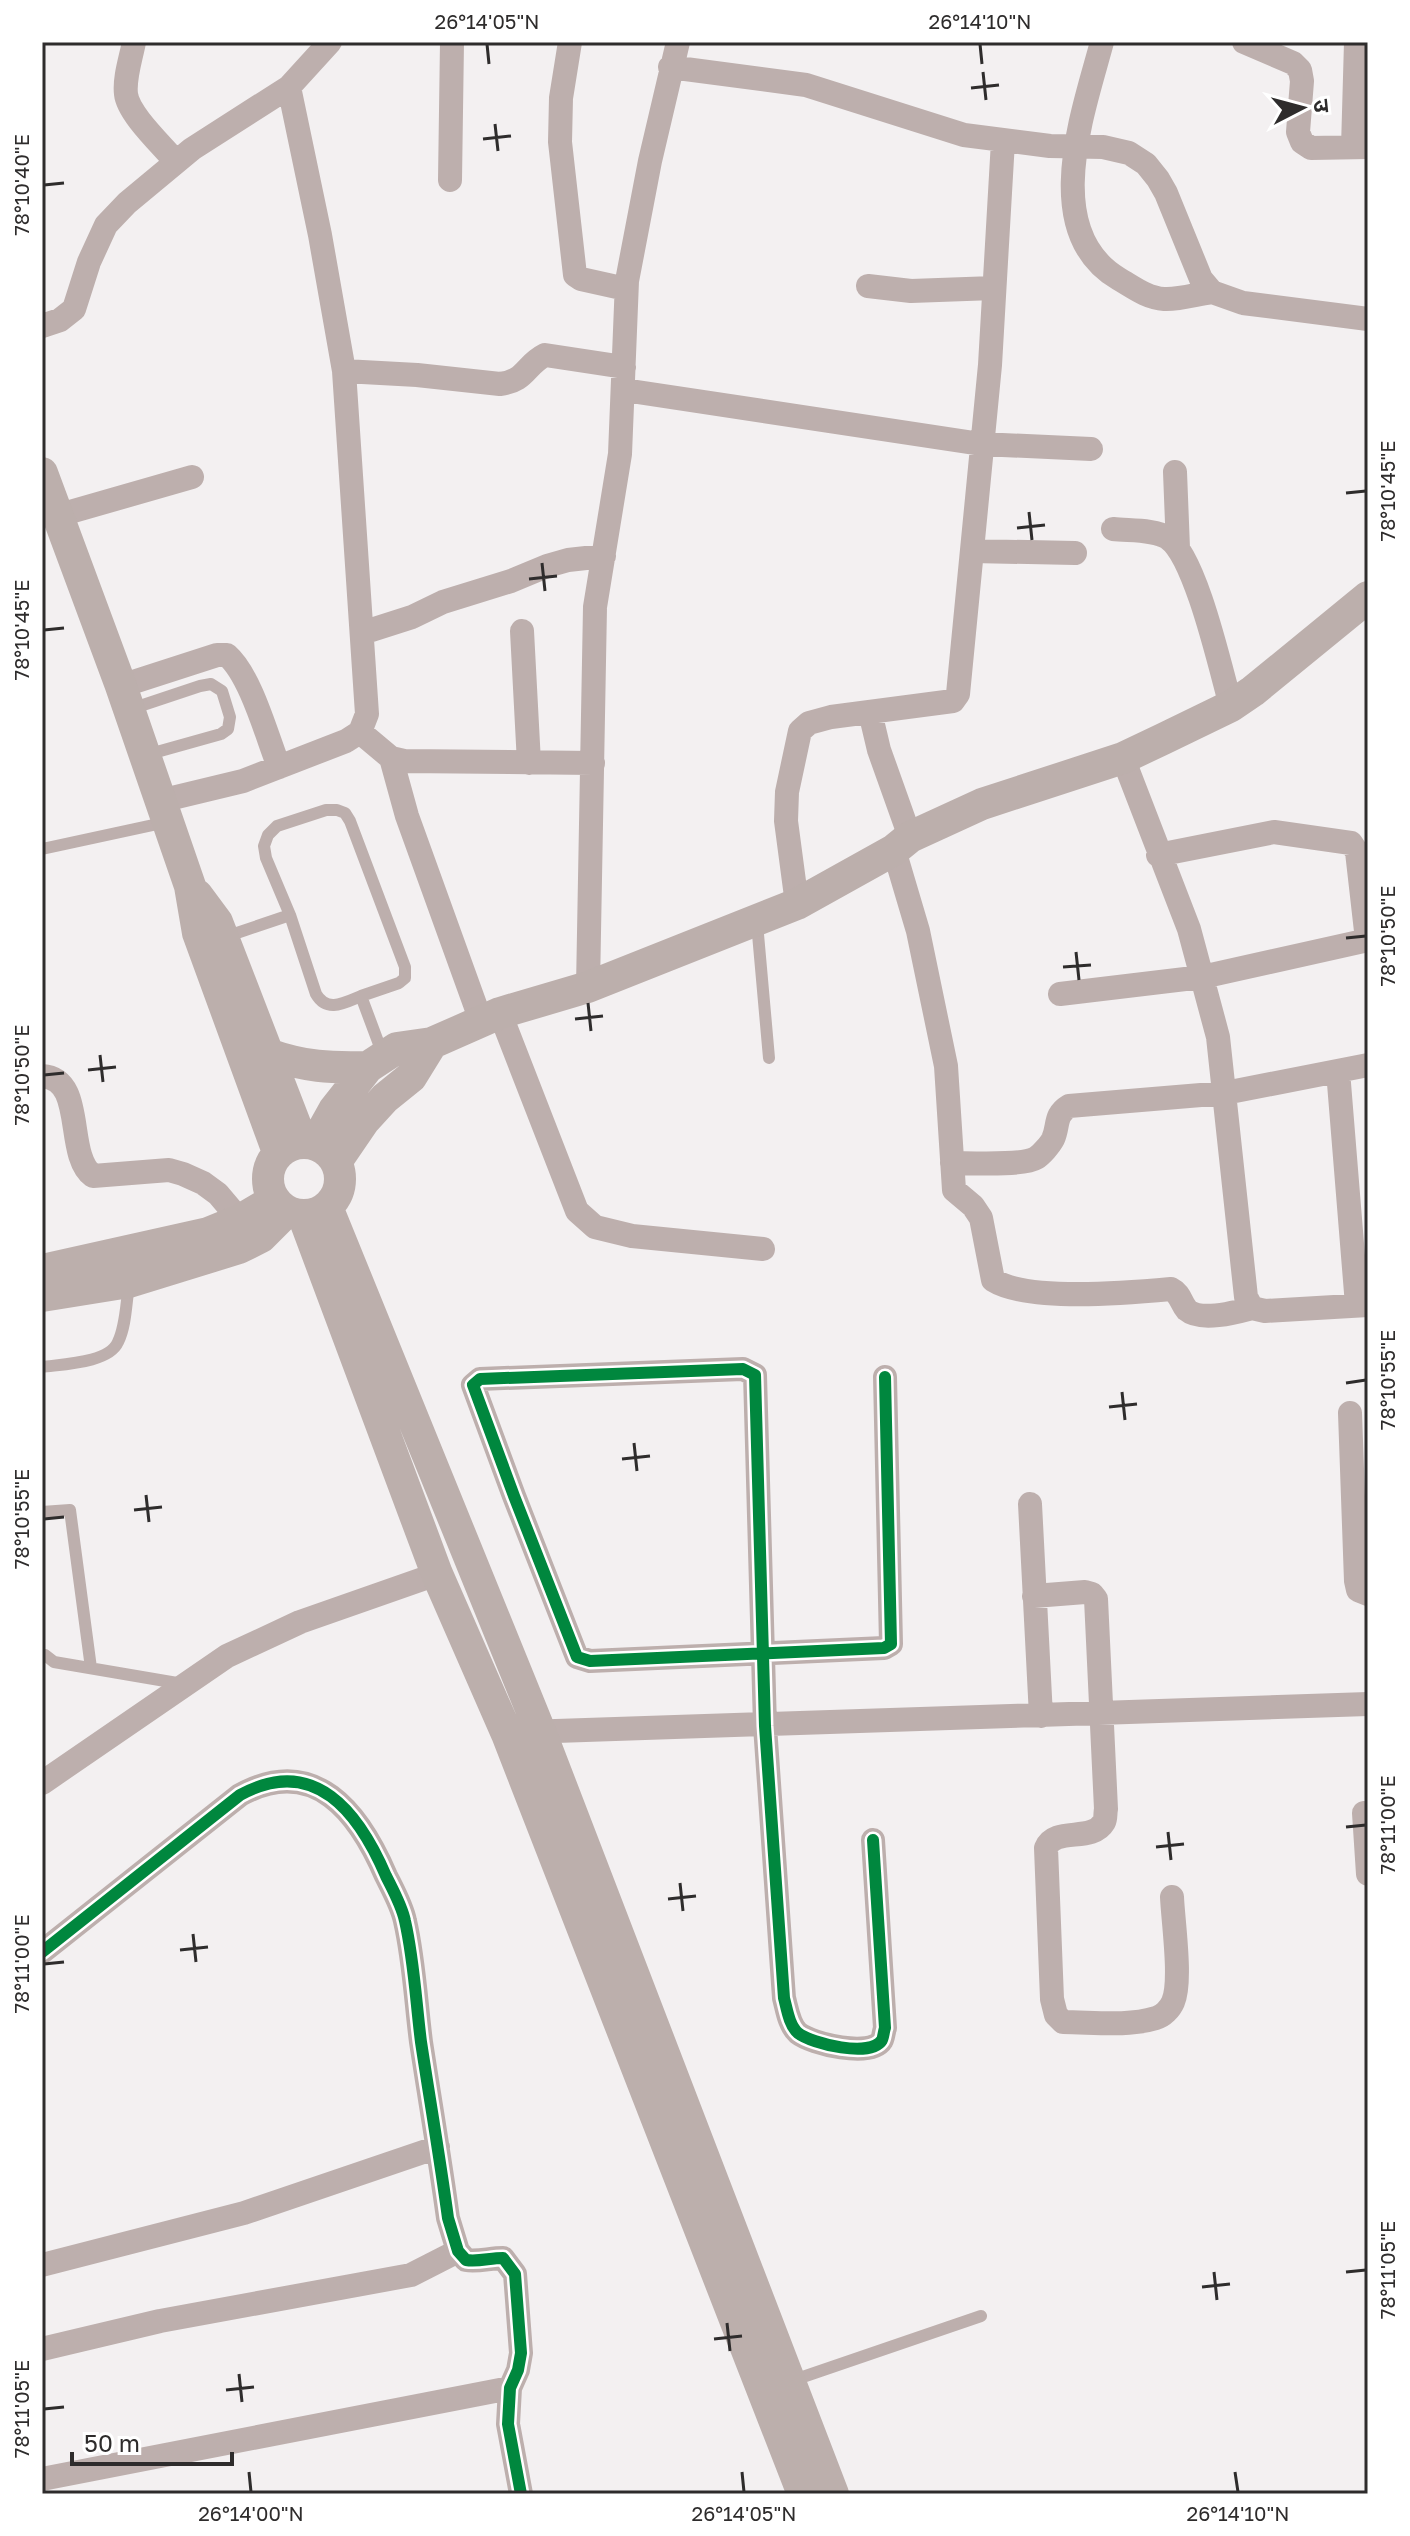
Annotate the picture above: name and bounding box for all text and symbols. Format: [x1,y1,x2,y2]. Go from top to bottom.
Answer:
text: 26°14'05"N [435,9,539,33]
text: 26°14'10"N [929,9,1031,33]
north arrow [1262,68,1342,148]
text: उ [1308,98,1337,115]
text: 78°10'40"E [9,134,33,236]
text: 78°10'45"E [1375,441,1399,541]
text: 78°10'45"E [9,580,33,680]
text: 78°10'50"E [1375,885,1399,987]
text: 78°10'50"E [9,1024,33,1126]
text: 78°10'55"E [1375,1330,1399,1430]
text: 78°10'55"E [9,1469,33,1569]
text: 78°11'00"E [1375,1775,1399,1875]
text: 78°11'00"E [9,1914,33,2014]
text: 78°11'05"E [1375,2221,1399,2319]
text: 78°11'05"E [9,2360,33,2458]
scale bar [72,2416,232,2466]
text: 50 m [84,2428,140,2457]
text: 26°14'00"N [198,2501,304,2525]
text: 26°14'05"N [692,2501,796,2525]
text: 26°14'10"N [1187,2501,1289,2525]

